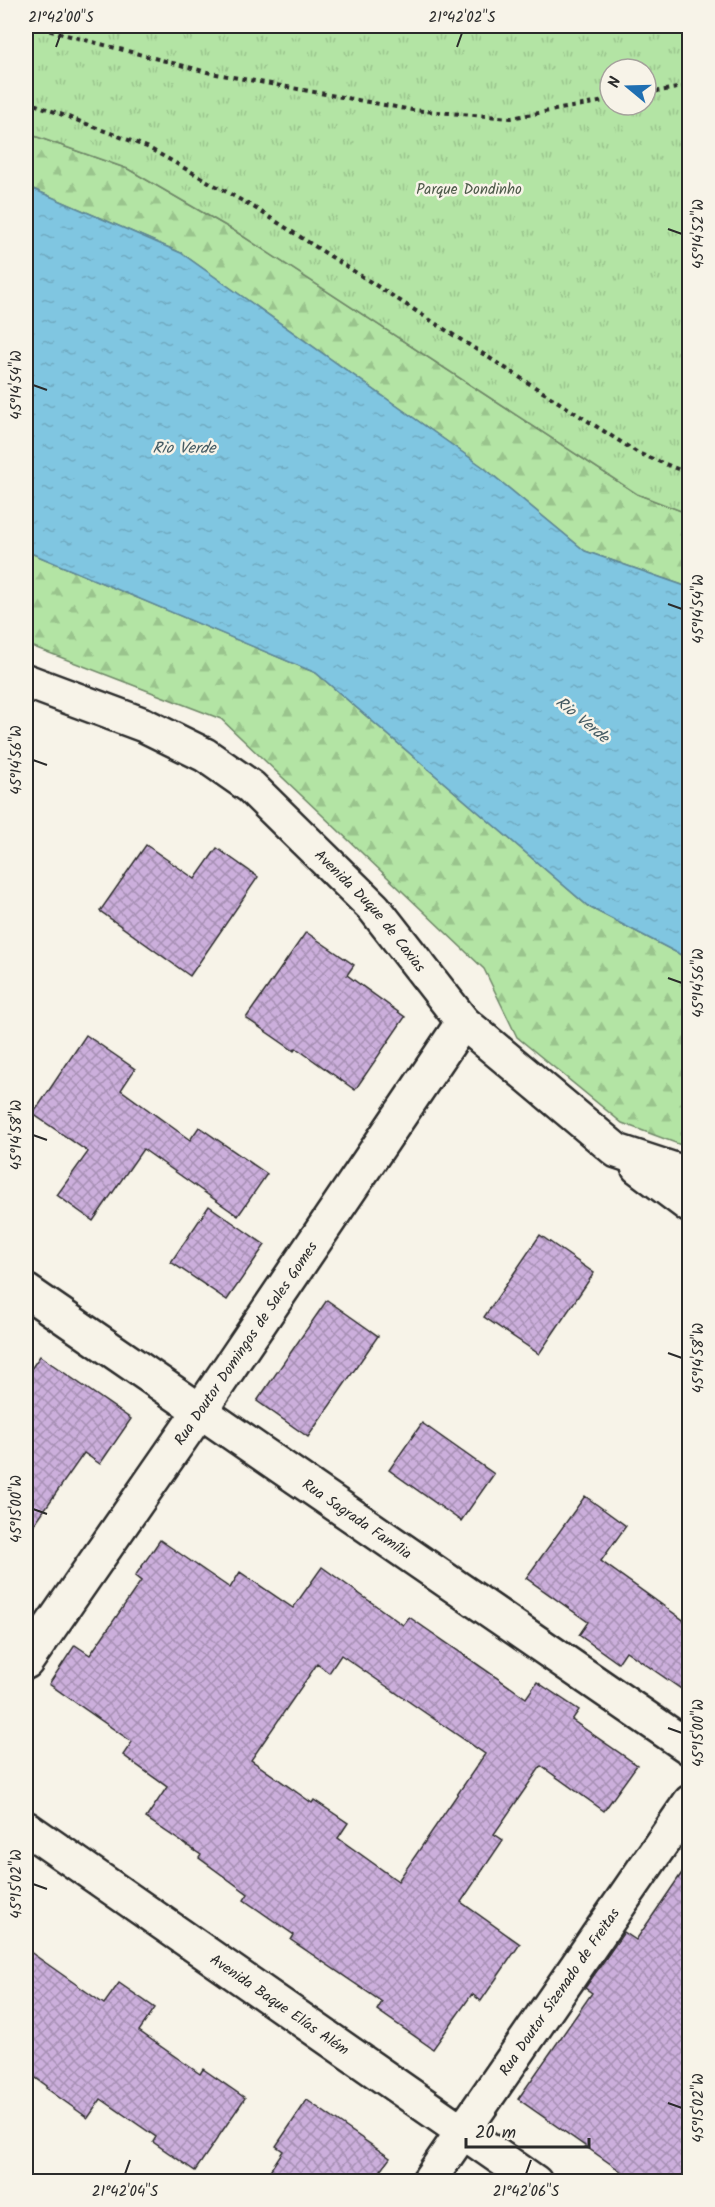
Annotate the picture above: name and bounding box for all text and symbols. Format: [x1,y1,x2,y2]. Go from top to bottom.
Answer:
text: 21°42'00"S [28,6,94,30]
text: 21°42'02"S [429,6,495,30]
north arrow [598,57,658,117]
text: N [602,74,629,91]
park label: Parque Dondinho [416,178,522,202]
text: 45°14'52"W [687,199,711,269]
text: 45°14'54"W [5,350,29,420]
water label: Rio Verde [152,436,217,461]
text: 45°14'54"W [687,574,711,644]
water label: Rio Verde [550,691,616,751]
text: 45°14'56"W [5,725,29,795]
street label: Avenida Duque de Caxias [308,844,431,978]
text: 45°14'56"W [687,948,711,1018]
text: 45°14'58"W [5,1100,29,1170]
street label: Rua Doutor Domingos de Sales Gomes [169,1237,325,1451]
text: 45°14'58"W [687,1323,711,1393]
street label: Rua Sagrada Família [297,1473,416,1566]
text: 45°15'00"W [5,1475,29,1543]
text: 45°15'00"W [687,1699,711,1767]
text: 45°15'02"W [5,1849,29,1919]
street label: Rua Doutor Sizenado de Freitas [493,1903,627,2081]
street label: Avenida Baque Elías Além [205,1948,354,2062]
text: 45°15'02"W [687,2073,711,2143]
scale bar [466,2111,589,2149]
text: 20 m [475,2119,516,2148]
text: 21°42'04"S [92,2180,158,2204]
text: 21°42'06"S [493,2180,559,2204]

